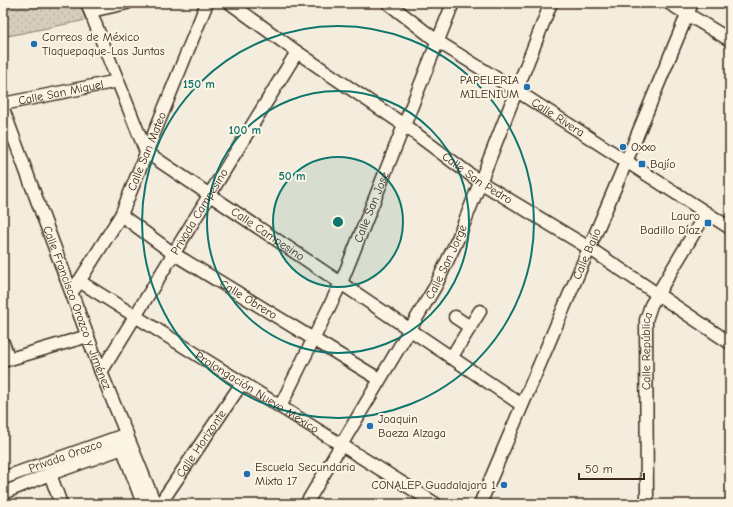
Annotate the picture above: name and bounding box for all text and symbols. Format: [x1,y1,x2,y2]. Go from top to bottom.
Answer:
place label: Correos de México Tlaquepaque-Las Juntas [42,30,165,58]
marker: Correos de México Tlaquepaque-Las Juntas [29,39,39,49]
place label: PAPELERIA MILENIUM [460,73,519,101]
street label: Calle San Miguel [17,77,105,108]
text: 150 m [183,77,215,91]
marker: PAPELERIA MILENIUM [522,82,532,92]
street label: Calle Rivera [529,95,587,140]
street label: Calle San Mateo [125,110,169,193]
text: 100 m [229,123,261,137]
place label: Oxxo [631,140,656,154]
marker: Oxxo [618,142,628,152]
street label: Calle San Pedro [439,149,515,207]
place label: Bajío [650,157,676,171]
marker: Bajío [637,159,647,169]
street label: Privada Campesino [168,166,231,257]
text: 50 m [278,169,306,183]
street label: Calle San José [351,170,392,245]
street label: Calle Campesino [228,204,307,264]
place label: Lauro Badillo Díaz [640,209,701,237]
centre of rings [331,215,345,229]
marker: Lauro Badillo Díaz [703,218,713,228]
street label: Calle San Jorge [422,223,470,302]
street label: Calle Francisco Orozco y Jiménez [40,224,115,392]
street label: Calle Bajío [570,226,604,282]
street label: Calle Obrero [217,277,280,322]
street label: Calle República [639,310,655,390]
street label: Prolongación Nuevo México [193,348,322,436]
street label: Calle Horizonte [173,407,229,480]
place label: Joaquin Baeza Alzaga [378,412,446,440]
marker: Joaquin Baeza Alzaga [365,421,375,431]
street label: Privada Orozco [26,436,104,475]
scale bar [579,455,644,481]
place label: Escuela Secundaria Mixta 17 [255,460,355,488]
text: 50 m [585,462,613,476]
marker: Escuela Secundaria Mixta 17 [242,469,252,479]
place label: CONALEP Guadalajara 1 [371,478,496,492]
marker: CONALEP Guadalajara 1 [499,480,509,490]

